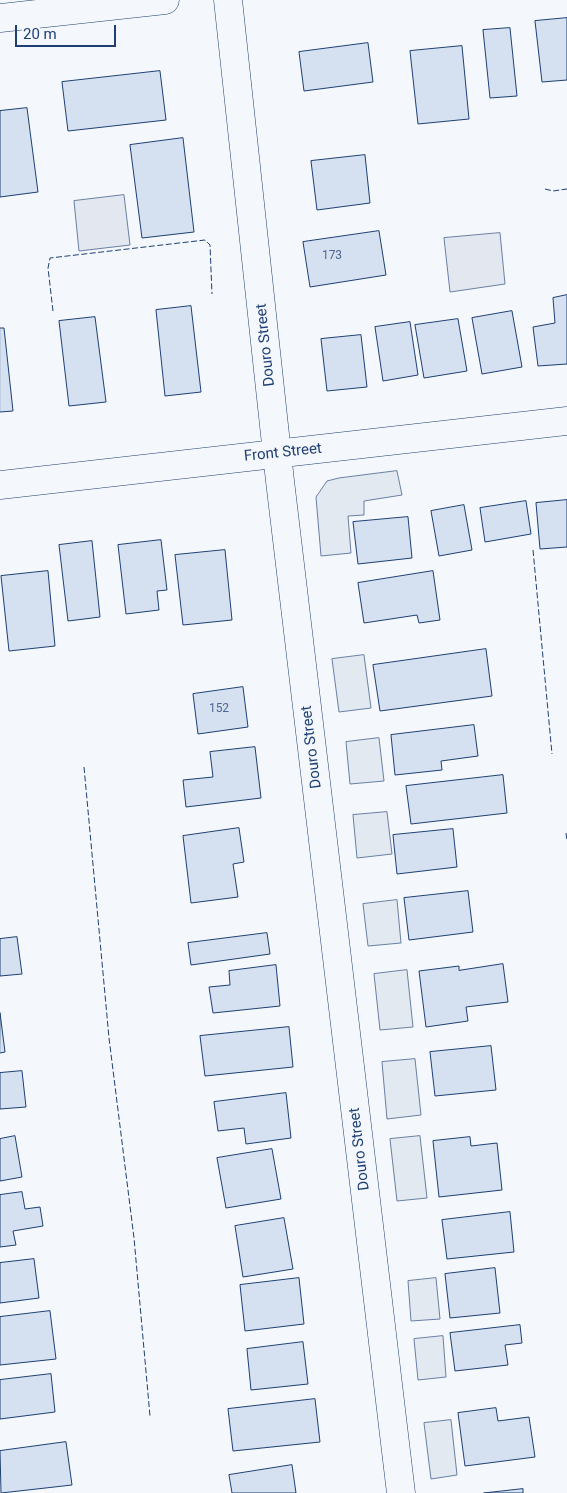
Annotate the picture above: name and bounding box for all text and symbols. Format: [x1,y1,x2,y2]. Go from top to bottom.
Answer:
scale bar [18,15,119,47]
text: 20 m [23,25,57,43]
house number: 173 [322,249,342,263]
street label: Douro Street [253,303,279,387]
street label: Front Street [243,440,323,466]
house number: 152 [209,702,229,716]
street label: Douro Street [298,704,326,790]
street label: Douro Street [346,1106,374,1192]

